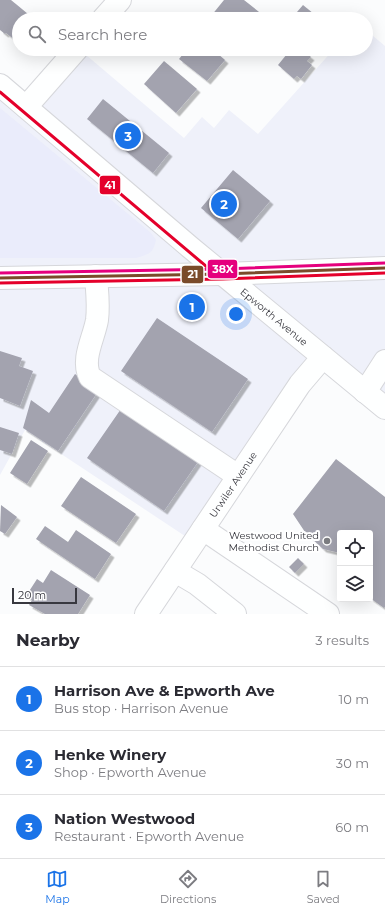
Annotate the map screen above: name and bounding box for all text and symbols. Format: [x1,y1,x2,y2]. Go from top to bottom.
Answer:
search box [12,12,373,56]
icon: search [26,23,48,45]
text: Search here [58,25,147,44]
pin: 3 [115,121,141,151]
line badge: 41 [99,175,121,195]
text: 41 [104,178,116,192]
pin: 2 [211,189,237,219]
line badge: 38X [207,259,238,279]
text: 38X [211,262,234,276]
line badge: 21 [181,265,204,284]
text: 21 [188,267,198,281]
street label: Epworth Avenue [238,285,310,349]
pin: 1 [179,292,205,322]
your location [226,304,246,324]
street label: Urwiler Avenue [206,449,260,520]
place label: Westwood United Methodist Church [229,529,319,554]
map controls [337,530,373,602]
button: locate [337,530,373,566]
marker: Westwood United Methodist Church [322,536,332,546]
button: layers [337,566,373,602]
scale bar [12,586,77,605]
text: 20 m [18,588,46,602]
text: Nearby [16,630,80,650]
text: 3 results [315,632,369,648]
text: Harrison Ave & Epworth Ave [54,681,275,700]
text: 1 [26,691,32,707]
text: 10 m [339,691,369,707]
text: Bus stop · Harrison Avenue [54,700,228,716]
text: Henke Winery [54,745,166,764]
text: 2 [25,755,33,771]
text: 30 m [336,755,369,771]
text: Shop · Epworth Avenue [54,764,206,780]
text: Nation Westwood [54,809,195,828]
text: 3 [25,819,33,835]
text: 60 m [335,819,369,835]
text: Restaurant · Epworth Avenue [54,828,244,844]
tab: Map [45,868,70,906]
tab: Directions [160,868,216,906]
tab: Saved [307,868,340,906]

